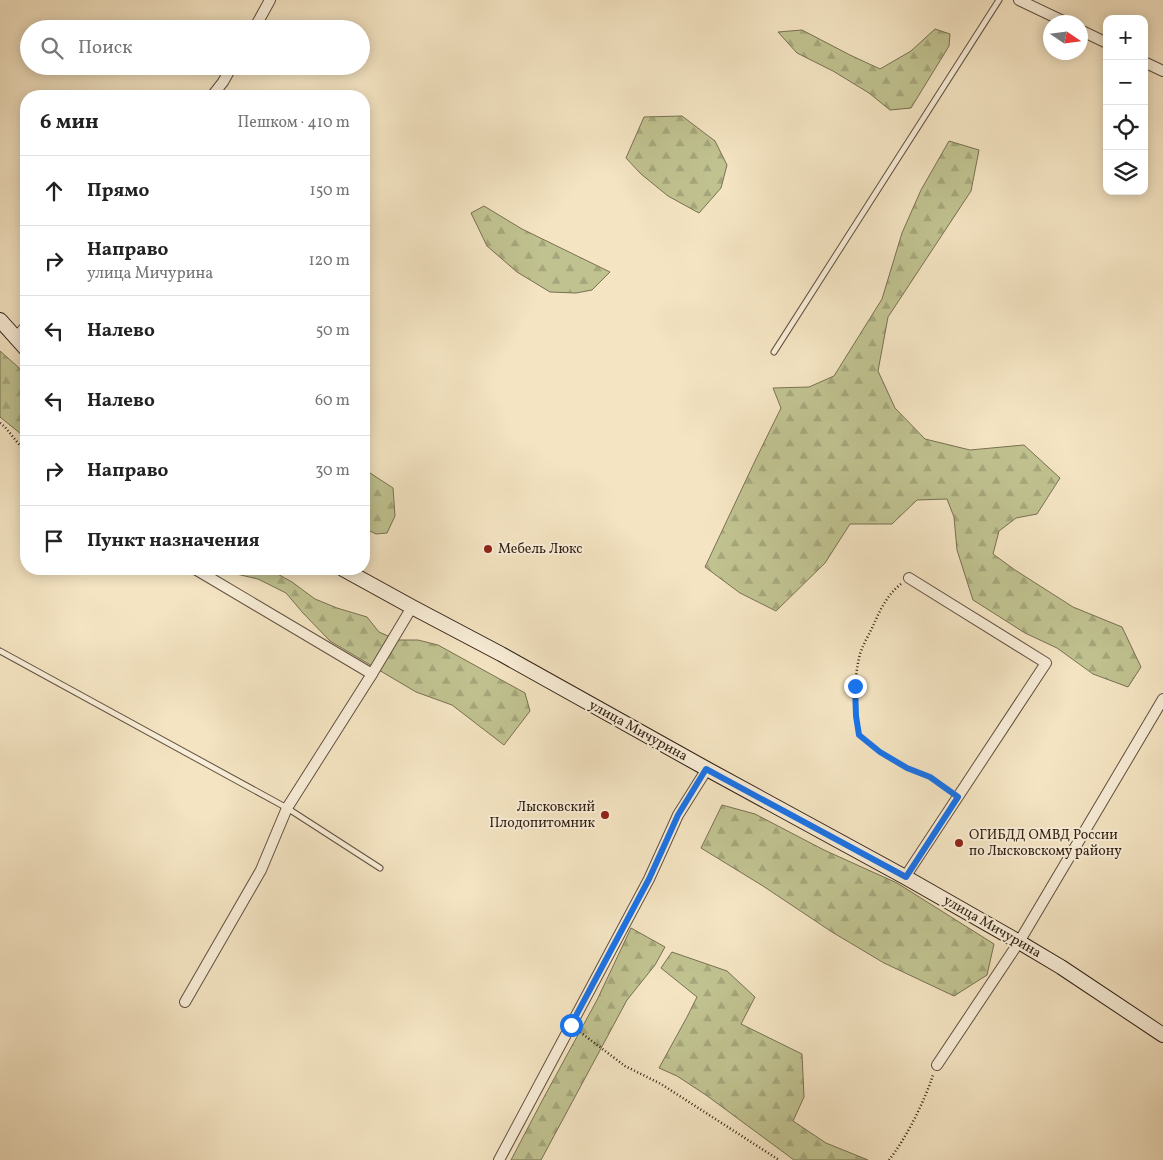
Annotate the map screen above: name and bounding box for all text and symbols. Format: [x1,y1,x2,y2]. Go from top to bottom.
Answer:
north arrow [1043,15,1088,60]
map controls [1103,15,1148,195]
button: + [1103,15,1148,60]
search box [20,20,370,75]
icon: search [38,34,66,62]
text: Поиск [78,35,132,61]
button: − [1103,60,1148,105]
button: locate [1103,105,1148,150]
text: 6 мин [40,108,99,137]
text: Пешком · 410 m [237,112,350,134]
button: layers [1103,150,1148,195]
icon: ahead [40,177,68,205]
text: Прямо [87,178,149,204]
text: 150 m [309,180,350,202]
text: Направо [87,237,169,263]
icon: right [40,247,68,275]
text: 120 m [308,250,350,272]
text: улица Мичурина [87,263,213,285]
icon: left [40,317,68,345]
text: Налево [87,318,155,344]
text: 50 m [316,320,350,342]
icon: left [40,387,68,415]
text: Налево [87,388,155,414]
text: 60 m [315,390,350,412]
icon: right [40,457,68,485]
text: Направо [87,458,169,484]
text: 30 m [315,460,350,482]
icon: arrive [40,527,68,555]
text: Пункт назначения [87,528,260,554]
place label: Мебель Люкс [498,540,583,559]
marker: Мебель Люкс [482,543,494,555]
route end [844,675,867,698]
street label: улица Мичурина [585,696,691,766]
place label: Лысковский Плодопитомник [489,798,596,833]
marker: Лысковский Плодопитомник [599,809,611,821]
place label: ОГИБДД ОМВД России по Лысковскому району [969,826,1122,861]
marker: ОГИБДД ОМВД России по Лысковскому району [953,837,965,849]
street label: улица Мичурина [939,891,1045,963]
route start [560,1014,583,1037]

